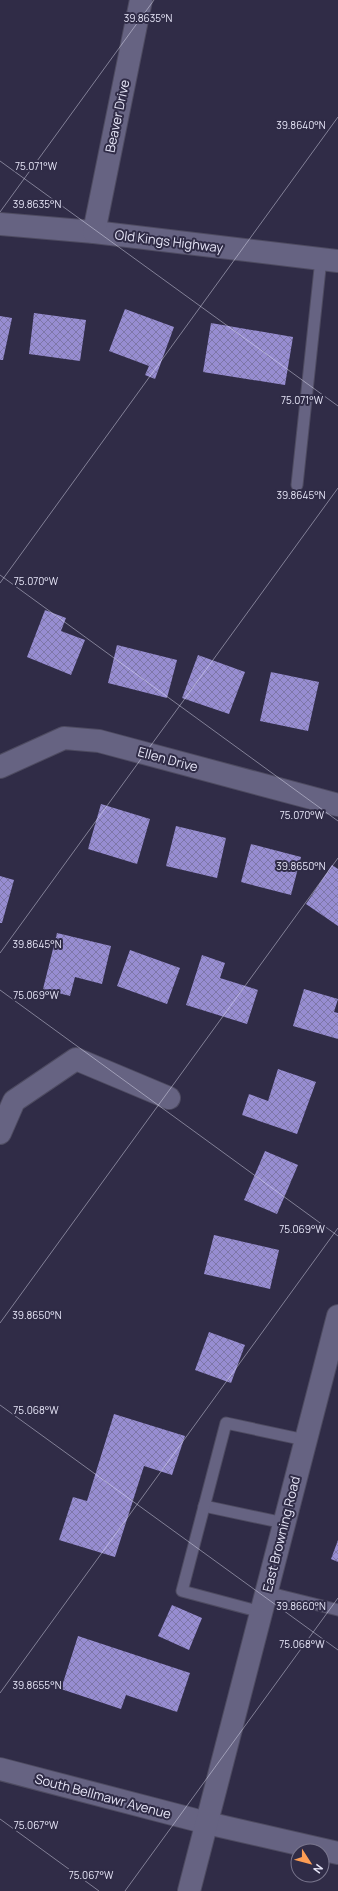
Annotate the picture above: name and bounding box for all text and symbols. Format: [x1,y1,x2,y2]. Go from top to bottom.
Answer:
text: 39.8635°N [124,11,173,25]
street label: Beaver Drive [101,78,134,154]
text: 39.8640°N [276,118,326,132]
text: 75.071°W [15,159,58,173]
text: 39.8635°N [13,197,62,211]
street label: Old Kings Highway [114,225,224,257]
text: 75.071°W [281,393,324,407]
text: 39.8645°N [276,488,326,502]
text: 75.070°W [14,574,59,588]
street label: Ellen Drive [136,742,200,776]
text: 75.070°W [280,808,325,822]
text: 39.8650°N [276,859,326,873]
text: 39.8645°N [12,937,62,951]
text: 75.069°W [13,988,59,1002]
text: 75.069°W [279,1222,325,1236]
text: 39.8650°N [12,1308,62,1322]
text: 75.068°W [13,1403,59,1417]
street label: East Browning Road [258,1474,304,1594]
text: 39.8660°N [276,1599,326,1613]
text: 75.068°W [279,1637,325,1651]
text: 39.8655°N [13,1678,62,1692]
street label: South Bellmawr Avenue [33,1769,173,1823]
text: 75.067°W [14,1818,59,1832]
north arrow [290,1843,330,1883]
text: N [310,1862,327,1877]
text: 75.067°W [69,1868,114,1882]

